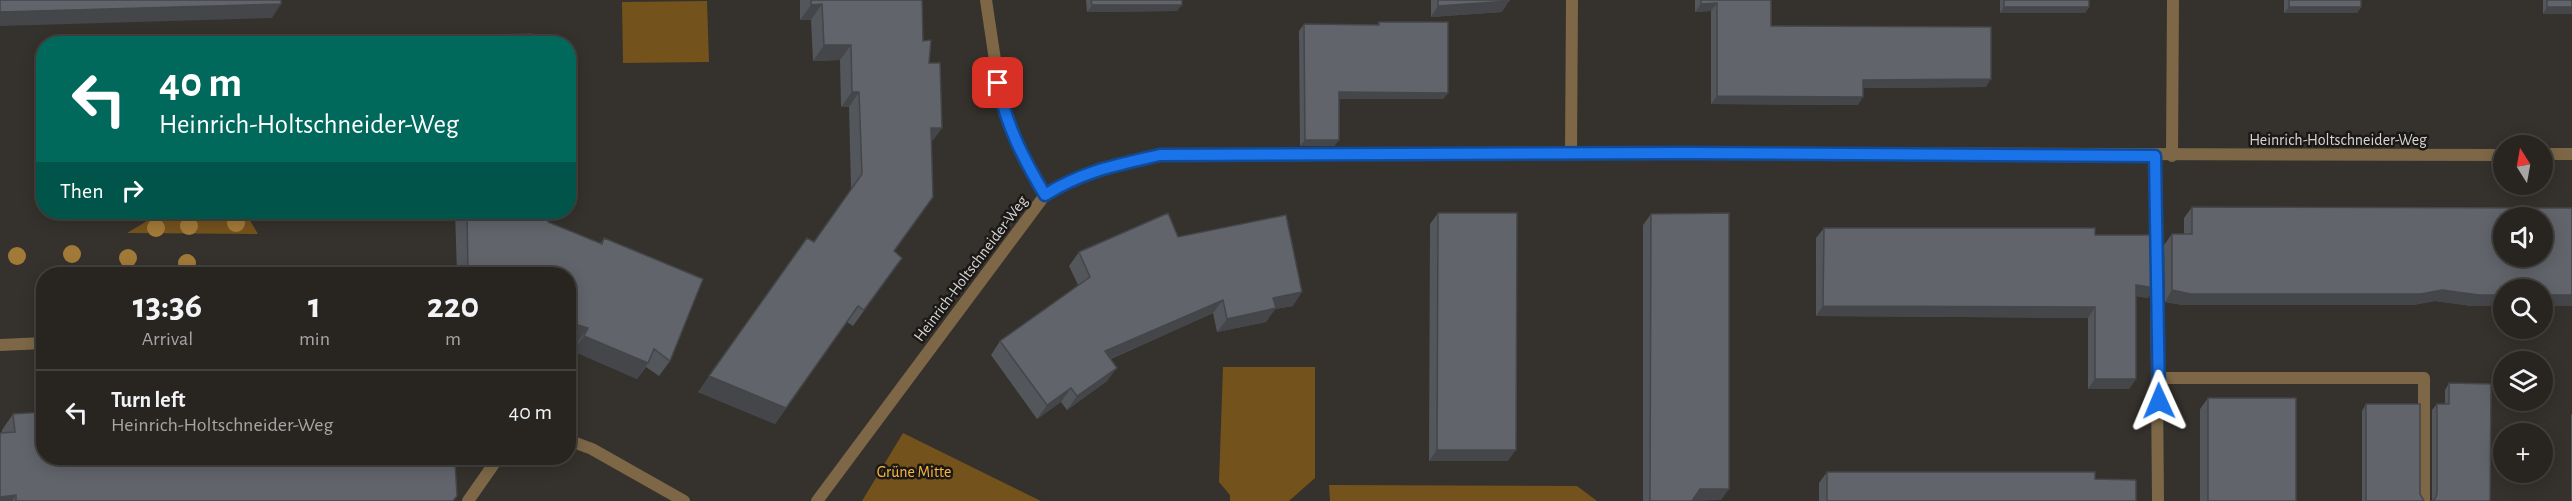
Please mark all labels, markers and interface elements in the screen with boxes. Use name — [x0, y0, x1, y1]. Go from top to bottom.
pin — [972, 57, 1023, 108]
icon: left — [60, 60, 138, 138]
text: 40 m — [159, 62, 242, 104]
icon: arrive — [981, 66, 1014, 99]
text: Heinrich-Holtschneider-Weg — [159, 111, 459, 138]
street label: Heinrich-Holtschneider-Weg — [2249, 132, 2427, 148]
north arrow — [2493, 135, 2553, 195]
map controls — [2493, 135, 2553, 483]
icon: right — [116, 174, 149, 207]
text: Then — [60, 180, 104, 202]
street label: Heinrich-Holtschneider-Weg — [911, 193, 1031, 344]
button: sound — [2493, 207, 2553, 267]
button: search — [2493, 279, 2553, 339]
text: 13:36 — [133, 288, 202, 324]
text: 1 — [308, 288, 321, 324]
text: 220 — [427, 288, 479, 324]
text: Arrival — [142, 329, 193, 349]
text: min — [299, 329, 330, 349]
text: m — [445, 329, 461, 349]
button: layers — [2493, 351, 2553, 411]
position arrow — [2127, 369, 2191, 433]
text: Turn left — [111, 389, 185, 411]
icon: left — [60, 396, 93, 429]
text: 40 m — [509, 401, 552, 423]
text: Heinrich-Holtschneider-Weg — [111, 415, 333, 435]
button: + — [2493, 423, 2553, 483]
park label: Grüne Mitte — [877, 464, 951, 480]

